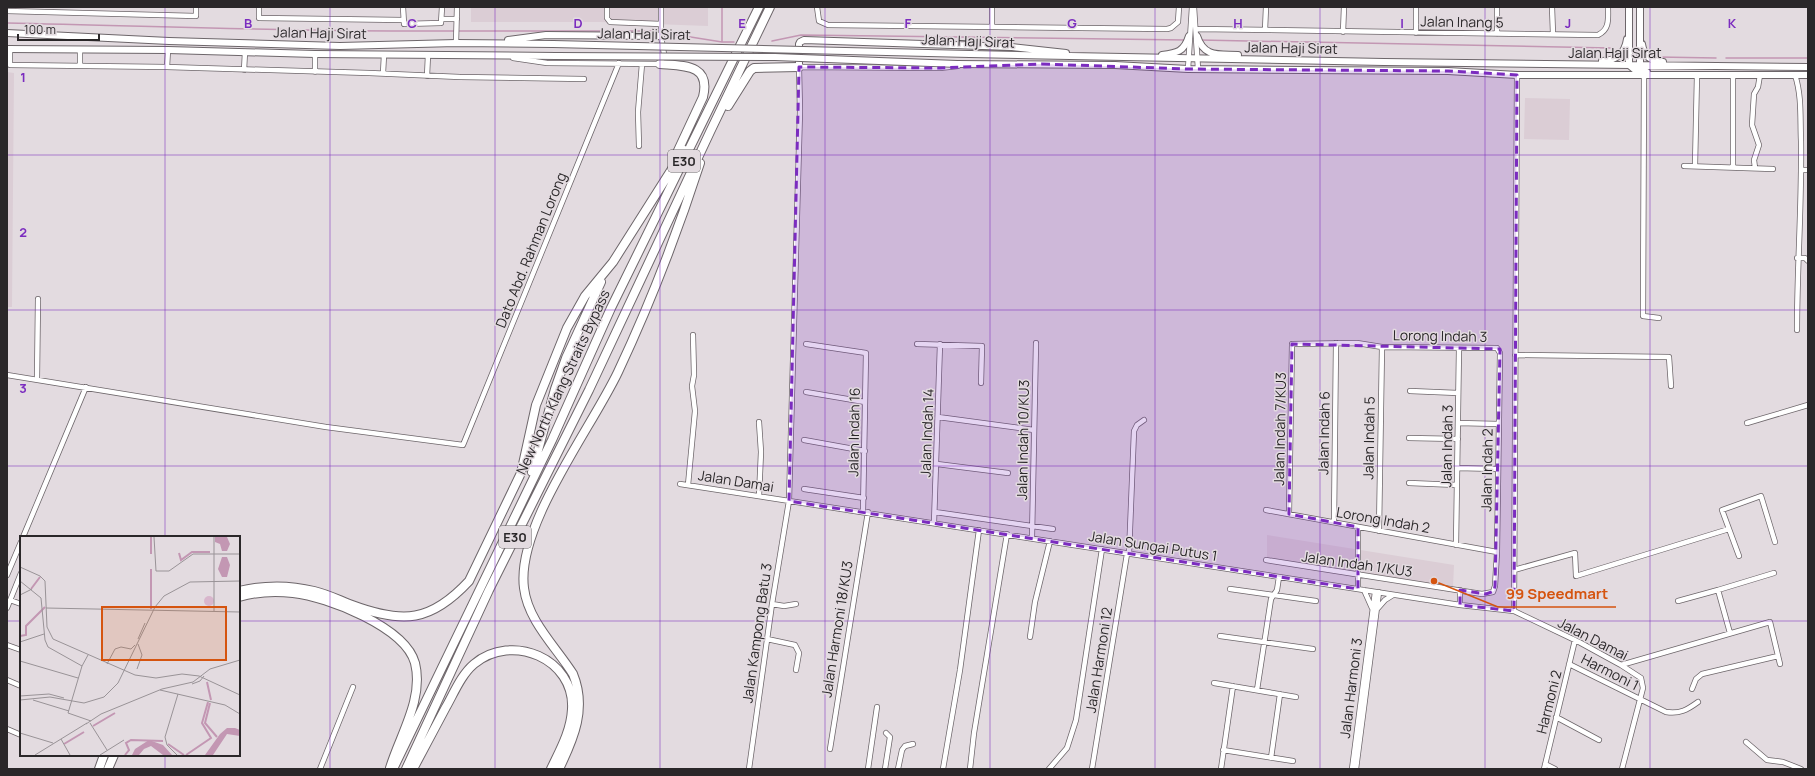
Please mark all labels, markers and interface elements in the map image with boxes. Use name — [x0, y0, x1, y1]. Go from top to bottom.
street label: Jalan Inang 5 — [1420, 11, 1504, 32]
text: B — [244, 14, 252, 32]
text: C — [407, 14, 417, 32]
text: D — [573, 14, 583, 32]
text: E — [738, 14, 746, 32]
text: F — [905, 14, 912, 32]
text: G — [1067, 14, 1077, 32]
text: H — [1233, 14, 1243, 32]
text: I — [1400, 14, 1404, 32]
text: J — [1565, 14, 1571, 32]
text: K — [1728, 14, 1737, 32]
scale bar — [18, 16, 99, 42]
text: 100 m — [24, 21, 56, 38]
street label: Jalan Haji Sirat — [273, 22, 367, 43]
street label: Jalan Haji Sirat — [597, 23, 691, 44]
street label: Jalan Haji Sirat — [921, 29, 1015, 52]
street label: Jalan Haji Sirat — [1244, 37, 1338, 58]
street label: Jalan Haji Sirat — [1568, 43, 1662, 62]
text: 1 — [20, 68, 26, 86]
road number: E30 — [668, 150, 700, 172]
street label: Dato Abd. Rahman Lorong — [491, 169, 570, 330]
text: 2 — [19, 223, 27, 241]
street label: New North Klang Straits Bypass — [511, 286, 614, 477]
street label: Lorong Indah 3 — [1393, 325, 1487, 346]
street label: Jalan Indah 7/KU3 — [1269, 372, 1290, 486]
text: 3 — [19, 379, 27, 397]
street label: Jalan Indah 10/KU3 — [1012, 380, 1033, 500]
street label: Jalan Indah 16 — [843, 387, 864, 477]
street label: Jalan Indah 14 — [915, 388, 938, 478]
street label: Jalan Indah 6 — [1313, 391, 1334, 475]
street label: Jalan Indah 5 — [1358, 396, 1379, 480]
street label: Jalan Indah 3 — [1436, 404, 1457, 488]
street label: Jalan Indah 2 — [1476, 428, 1497, 512]
street label: Jalan Damai — [697, 465, 775, 496]
street label: Lorong Indah 2 — [1335, 502, 1431, 537]
road number: E30 — [499, 526, 531, 548]
street label: Jalan Sungai Putus 1 — [1087, 526, 1219, 565]
inset map — [20, 536, 240, 756]
street label: Jalan Indah 1/KU3 — [1300, 546, 1414, 581]
street label: Jalan Harmoni 18/KU3 — [816, 559, 857, 699]
street label: Jalan Kampong Batu 3 — [737, 562, 776, 704]
callout: 99 Speedmart — [1498, 580, 1616, 607]
text: 99 Speedmart — [1506, 583, 1608, 604]
street label: Jalan Harmoni 12 — [1081, 606, 1116, 714]
street label: Jalan Damai — [1555, 613, 1632, 664]
street label: Jalan Harmoni 3 — [1335, 637, 1366, 739]
street label: Harmoni 1 — [1578, 649, 1642, 694]
street label: Harmoni 2 — [1531, 668, 1566, 736]

